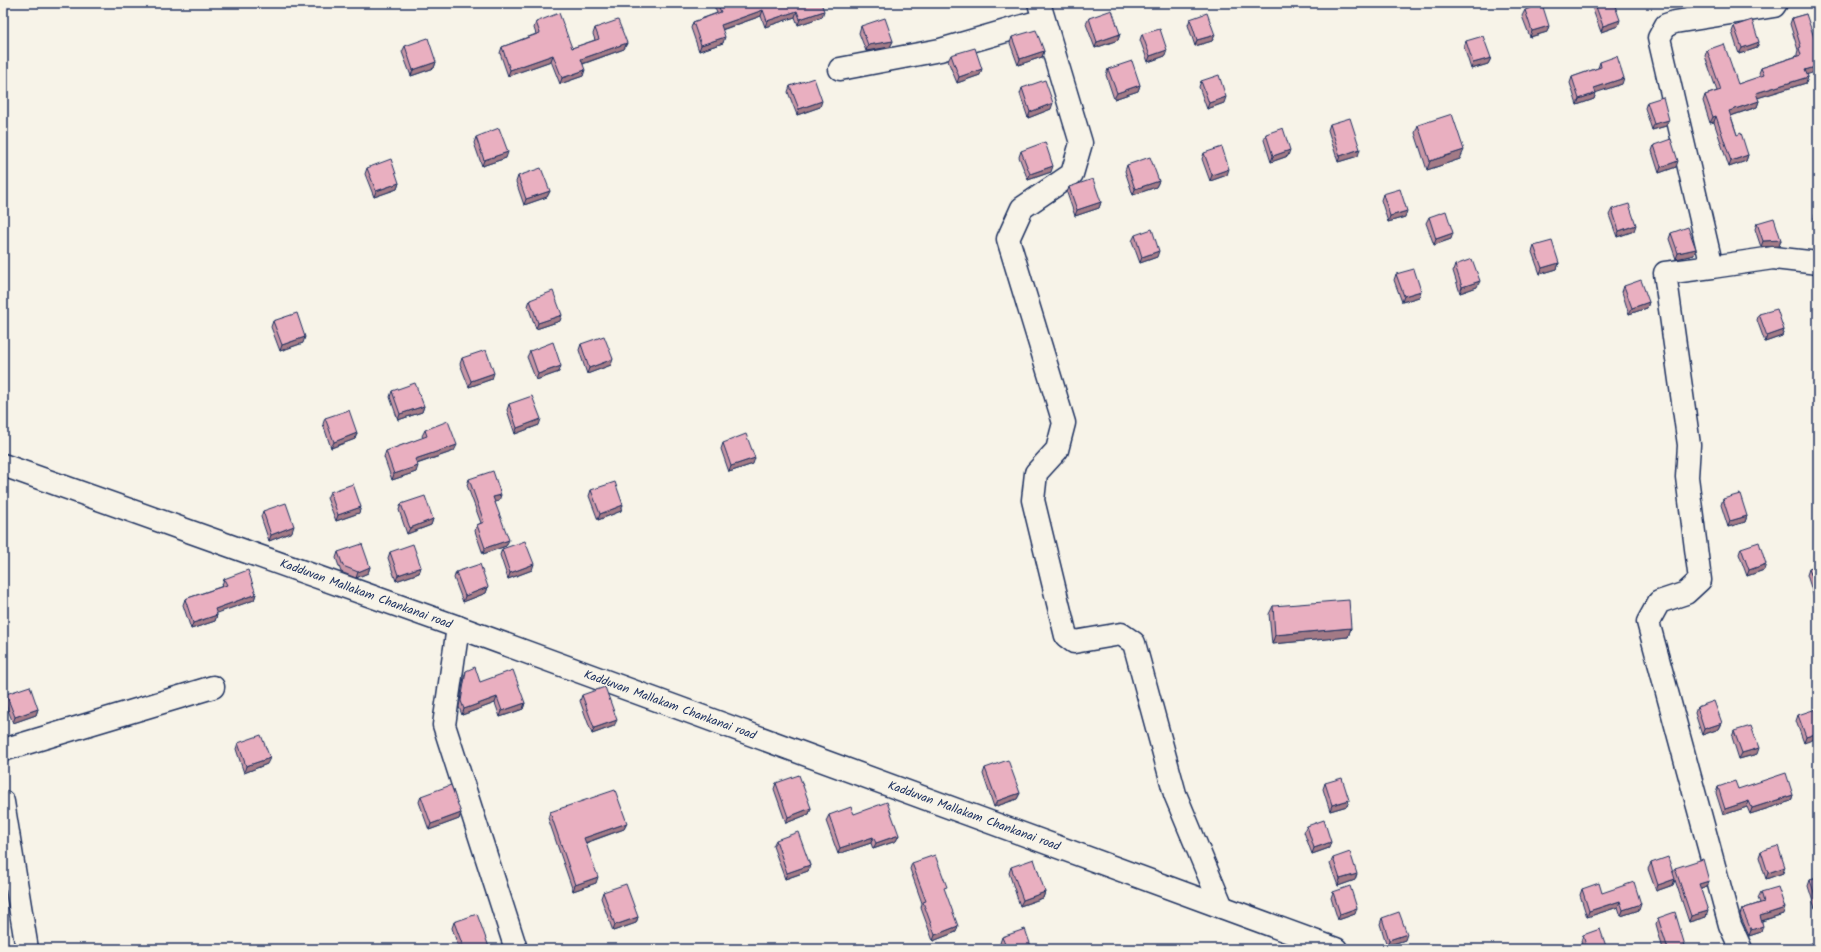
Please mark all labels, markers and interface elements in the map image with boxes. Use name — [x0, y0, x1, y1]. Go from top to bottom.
street label: Kadduvan Mallakam Chankanai road — [277, 554, 456, 634]
street label: Kadduvan Mallakam Chankanai road — [581, 665, 760, 745]
street label: Kadduvan Mallakam Chankanai road — [885, 776, 1064, 856]

